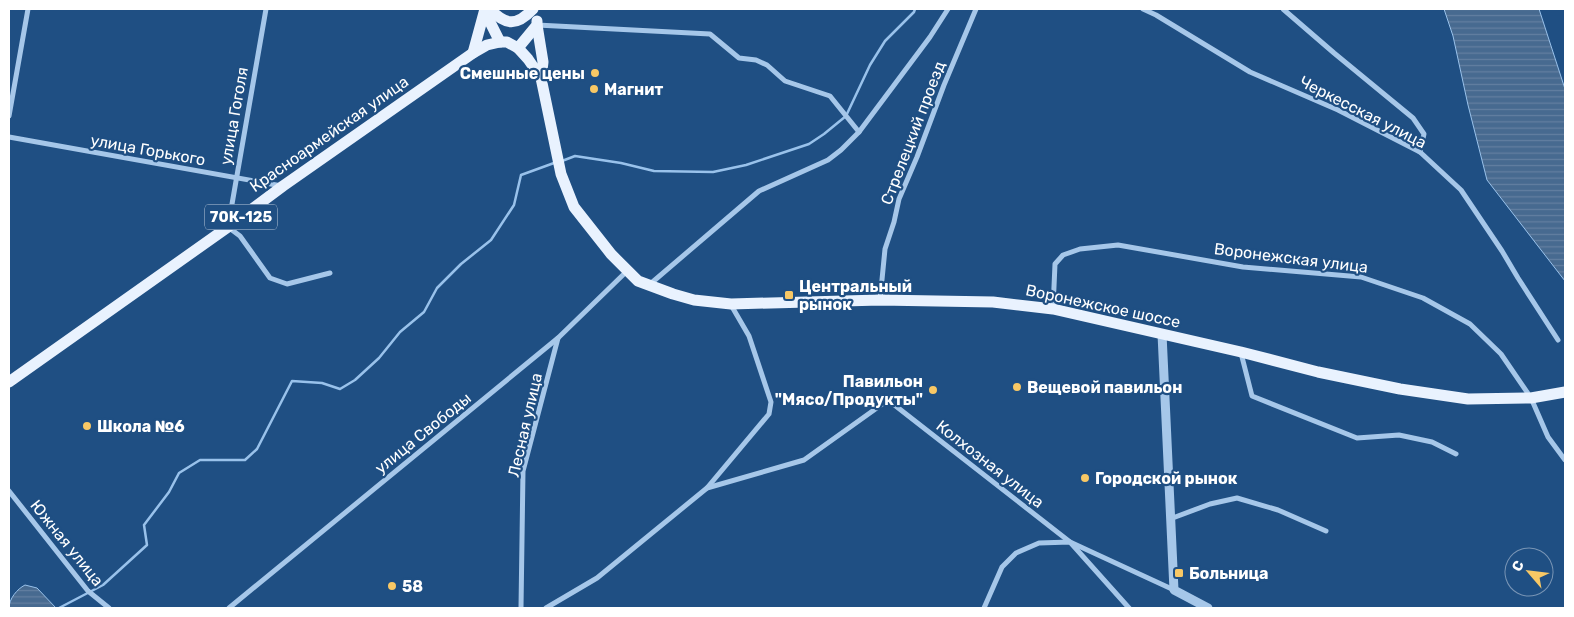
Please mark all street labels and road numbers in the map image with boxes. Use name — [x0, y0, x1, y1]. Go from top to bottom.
street label: Стрелецкий проезд — [877, 58, 949, 208]
street label: улица Гоголя — [216, 65, 252, 167]
street label: Красноармейская улица — [246, 72, 412, 196]
street label: Черкесская улица — [1296, 72, 1430, 152]
street label: улица Горького — [89, 131, 207, 169]
road number: 70К-125 — [205, 204, 277, 230]
street label: Воронежская улица — [1213, 239, 1369, 277]
street label: Воронежское шоссе — [1024, 280, 1182, 332]
street label: Лесная улица — [504, 371, 546, 479]
street label: улица Свободы — [371, 388, 475, 478]
street label: Колхозная улица — [932, 416, 1048, 512]
street label: Южная улица — [27, 496, 107, 590]

